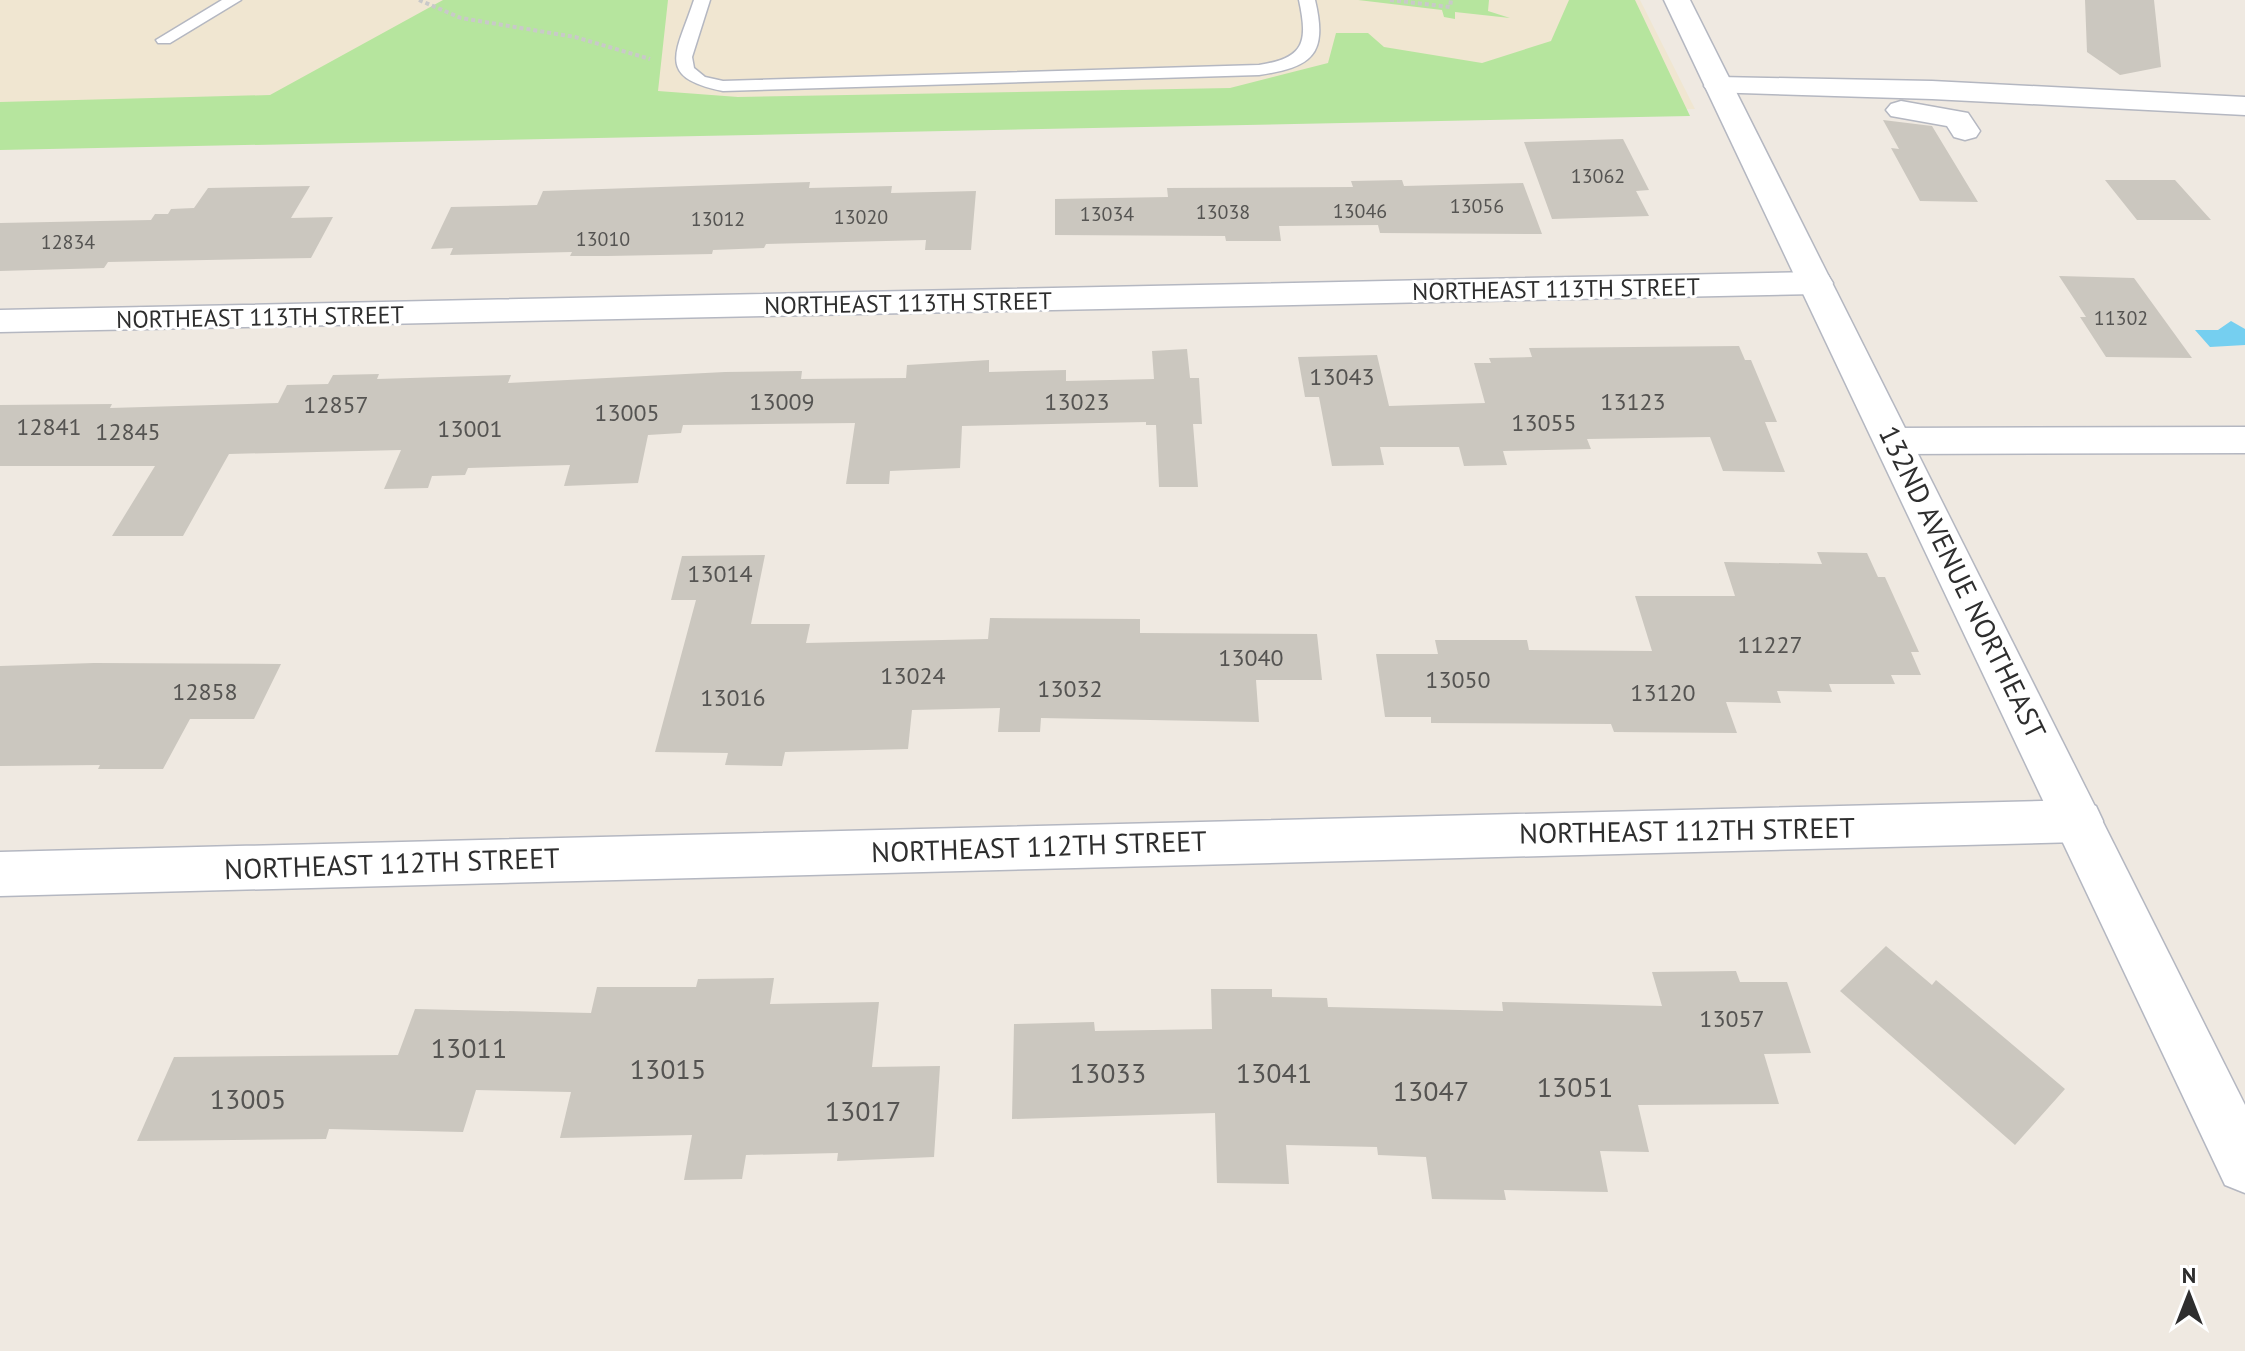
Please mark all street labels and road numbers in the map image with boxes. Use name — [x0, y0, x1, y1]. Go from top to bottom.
street label: NORTHEAST 113TH STREET — [1412, 271, 1700, 307]
street label: NORTHEAST 113TH STREET — [764, 285, 1052, 321]
street label: NORTHEAST 113TH STREET — [116, 299, 404, 335]
street label: 132ND AVENUE NORTHEAST — [1871, 419, 2055, 745]
street label: NORTHEAST 112TH STREET — [1519, 809, 1856, 851]
street label: NORTHEAST 112TH STREET — [871, 822, 1208, 870]
street label: NORTHEAST 112TH STREET — [224, 839, 561, 887]

